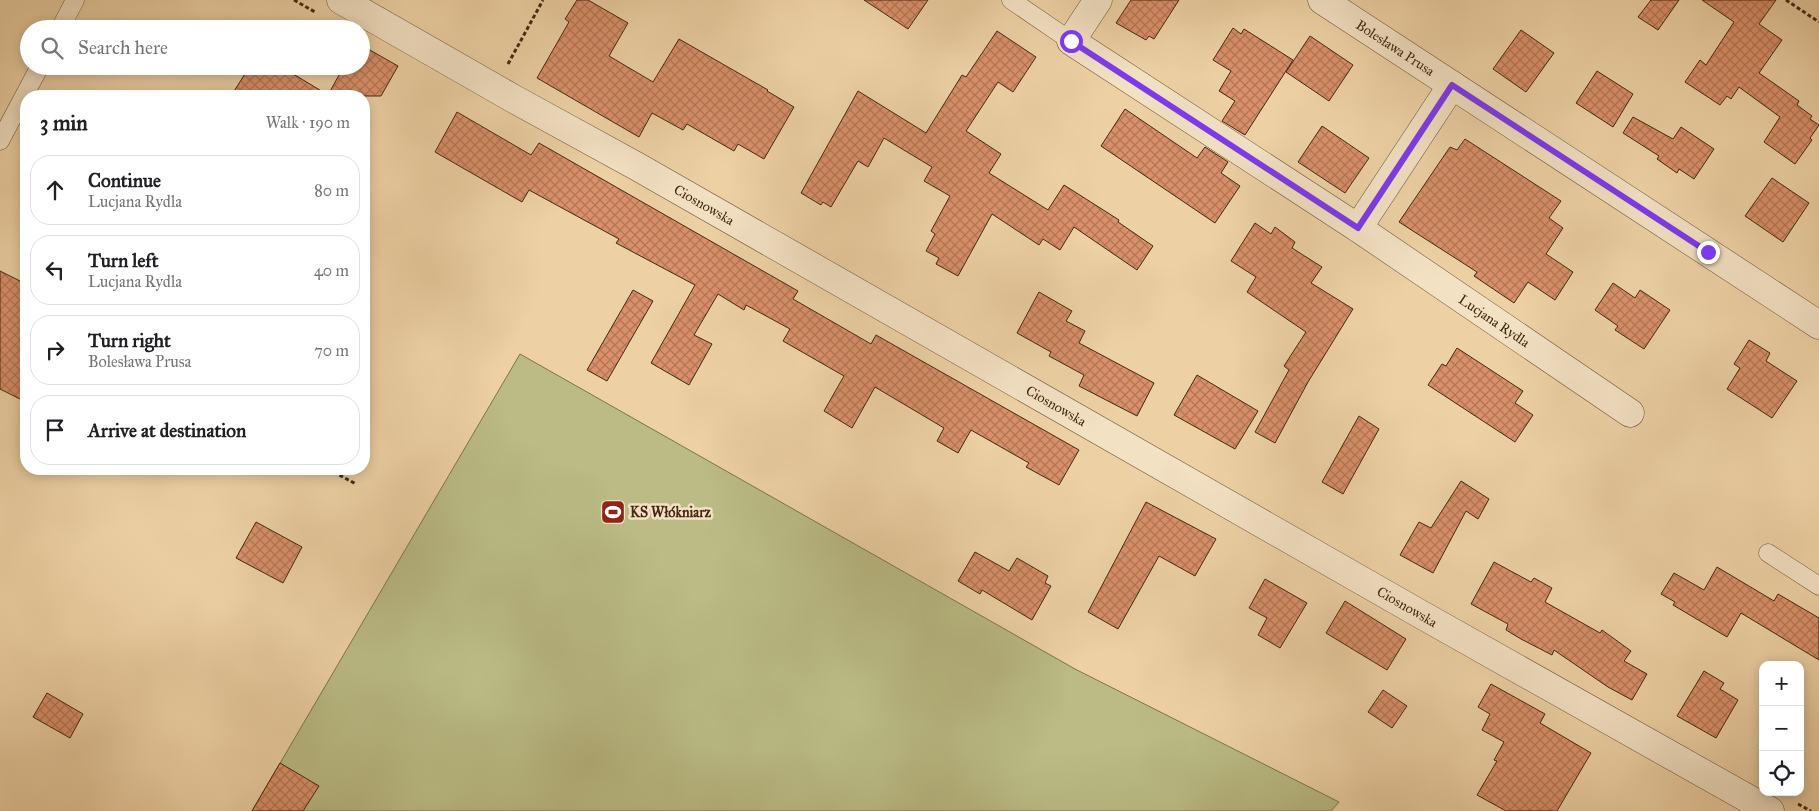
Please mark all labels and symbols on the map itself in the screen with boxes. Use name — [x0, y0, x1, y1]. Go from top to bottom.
street label: Bolesława Prusa — [1352, 16, 1438, 80]
route start — [1060, 30, 1083, 53]
street label: Ciosnowska — [671, 181, 737, 229]
route end — [1697, 241, 1720, 264]
street label: Lucjana Rydla — [1455, 291, 1533, 351]
street label: Ciosnowska — [1023, 382, 1089, 430]
sports icon: KS Włókniarz — [600, 499, 626, 525]
place label: KS Włókniarz — [630, 504, 711, 521]
street label: Ciosnowska — [1374, 583, 1440, 631]

